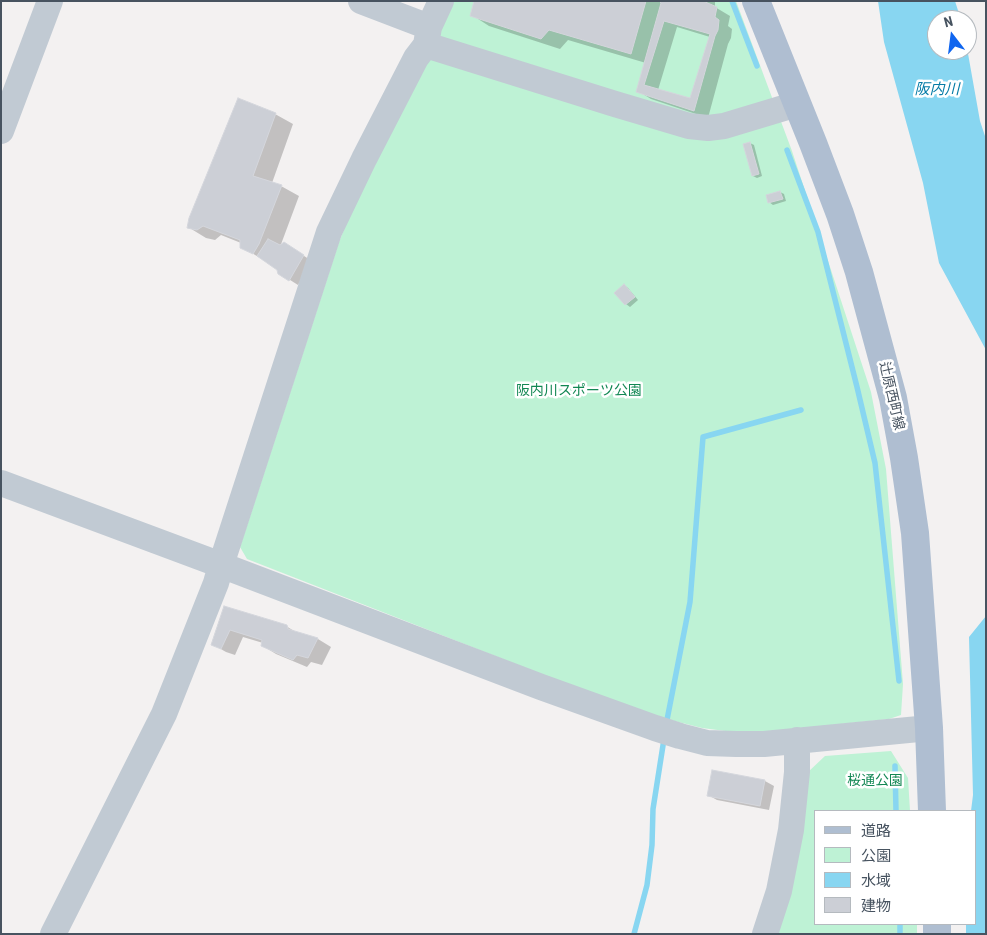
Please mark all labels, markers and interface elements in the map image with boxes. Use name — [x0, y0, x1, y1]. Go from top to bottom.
north arrow — [927, 10, 977, 60]
text: N — [942, 13, 955, 30]
water label: 阪内川 — [915, 81, 959, 99]
street label: 辻原西町線 — [875, 360, 907, 432]
park label: 阪内川スポーツ公園 — [516, 383, 642, 399]
park label: 桜通公園 — [847, 773, 903, 789]
legend — [814, 810, 977, 925]
text: 道路 — [861, 822, 891, 840]
text: 公園 — [861, 847, 891, 865]
text: 水域 — [861, 872, 891, 890]
text: 建物 — [861, 897, 891, 915]

